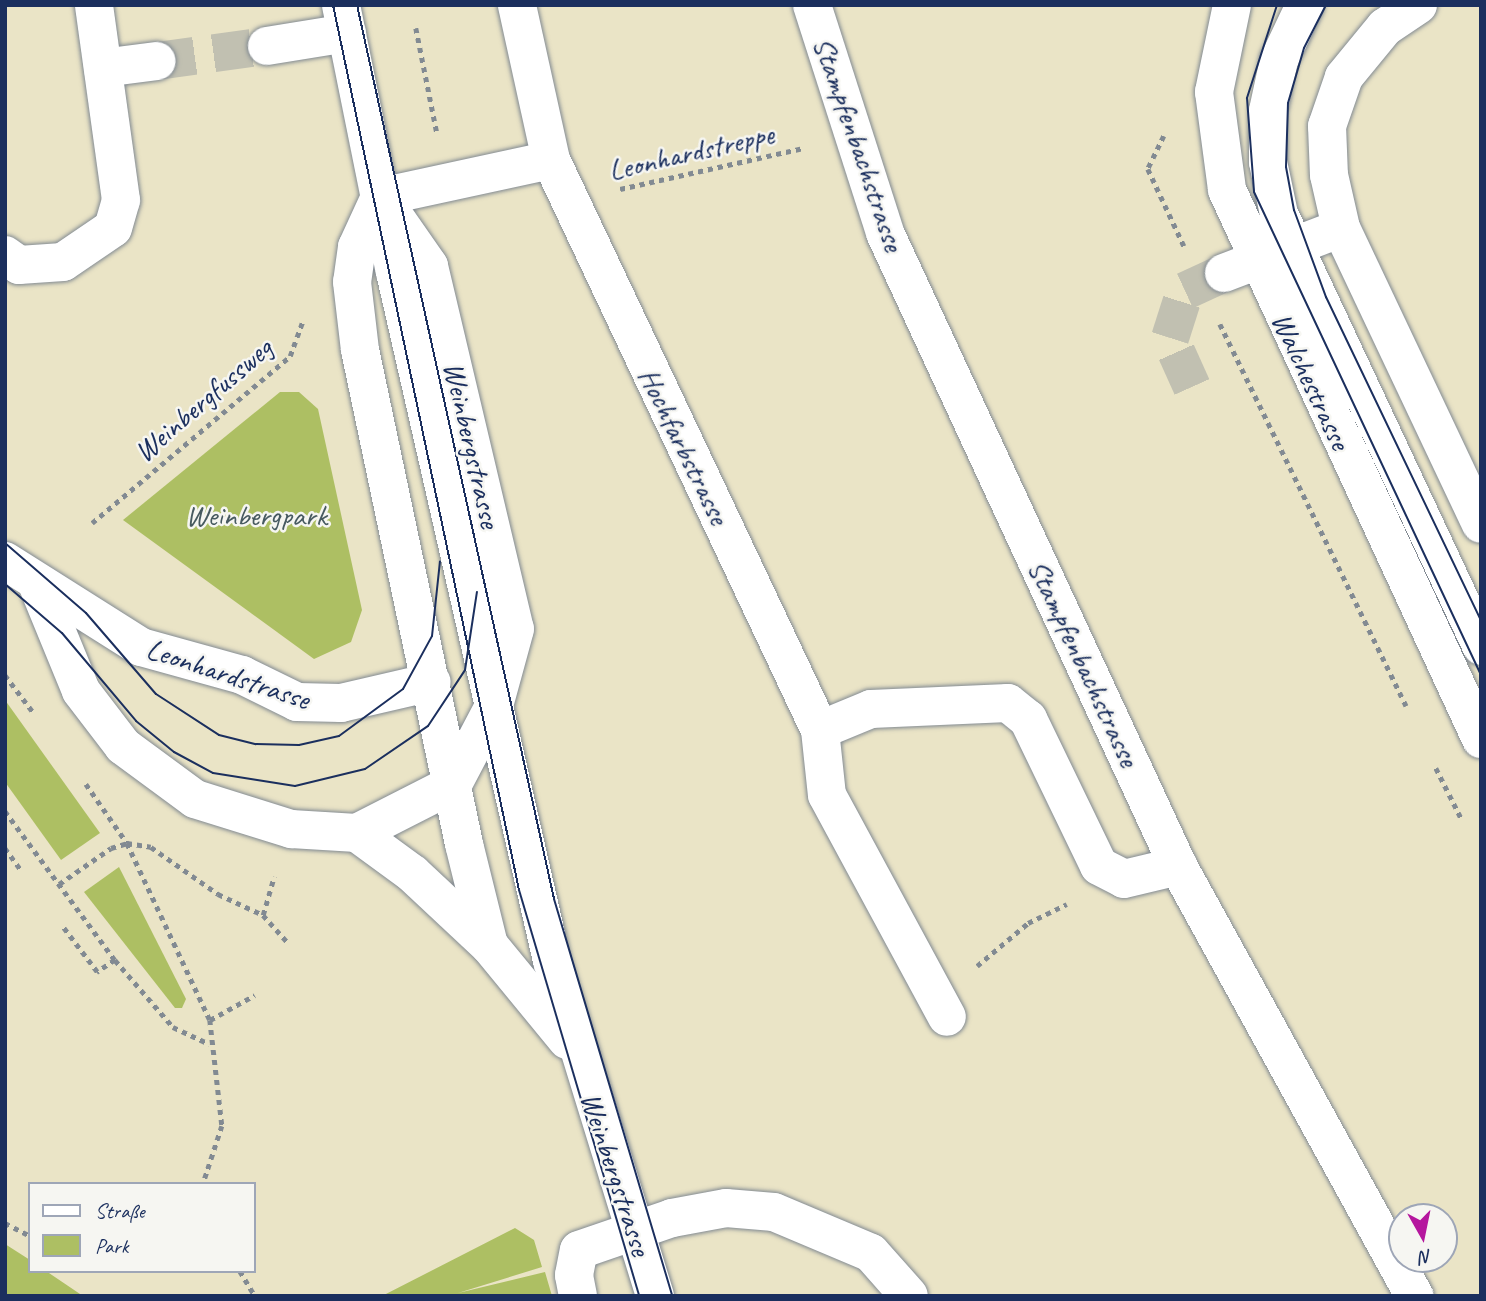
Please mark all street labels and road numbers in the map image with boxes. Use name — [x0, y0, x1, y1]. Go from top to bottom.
street label: Stampfenbachstrasse — [806, 32, 912, 256]
street label: Leonhardstreppe — [605, 116, 777, 188]
street label: Walchestrasse — [1264, 307, 1358, 455]
street label: Weinbergfussweg — [127, 330, 279, 470]
street label: Weinbergstrasse — [435, 359, 509, 531]
street label: Hochfarbstrasse — [631, 362, 737, 530]
street label: Stampfenbachstrasse — [1020, 554, 1148, 772]
street label: Leonhardstrasse — [142, 631, 314, 717]
street label: Weinbergstrasse — [573, 1088, 659, 1260]

